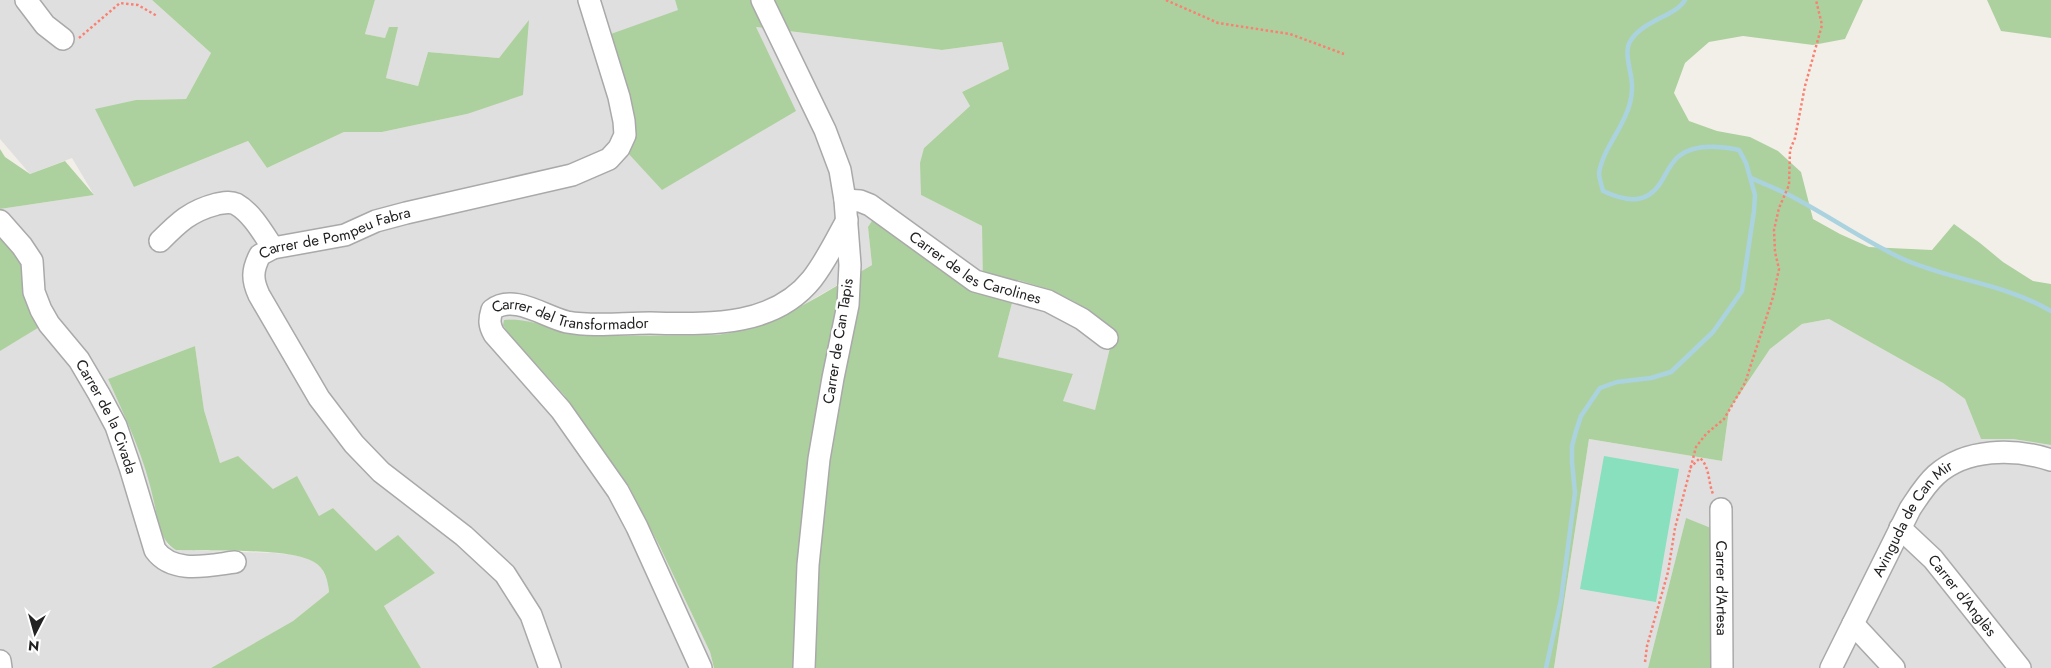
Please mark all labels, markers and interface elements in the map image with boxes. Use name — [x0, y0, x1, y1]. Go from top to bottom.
street label: Carrer de Pompeu Fabra — [255, 201, 413, 265]
street label: Carrer de les Carolines — [905, 226, 1044, 310]
street label: Carrer de Can Tapis — [817, 277, 859, 405]
street label: Carrer del Transformador — [488, 293, 650, 336]
street label: Carrer de la Civada — [70, 355, 142, 477]
street label: Avinguda de Can Mir — [1867, 454, 1958, 581]
street label: Carrer d'Artesa — [1710, 540, 1733, 636]
street label: Carrer d'Anglès — [1923, 550, 2002, 641]
north arrow — [10, 608, 60, 658]
text: N — [27, 635, 40, 656]

